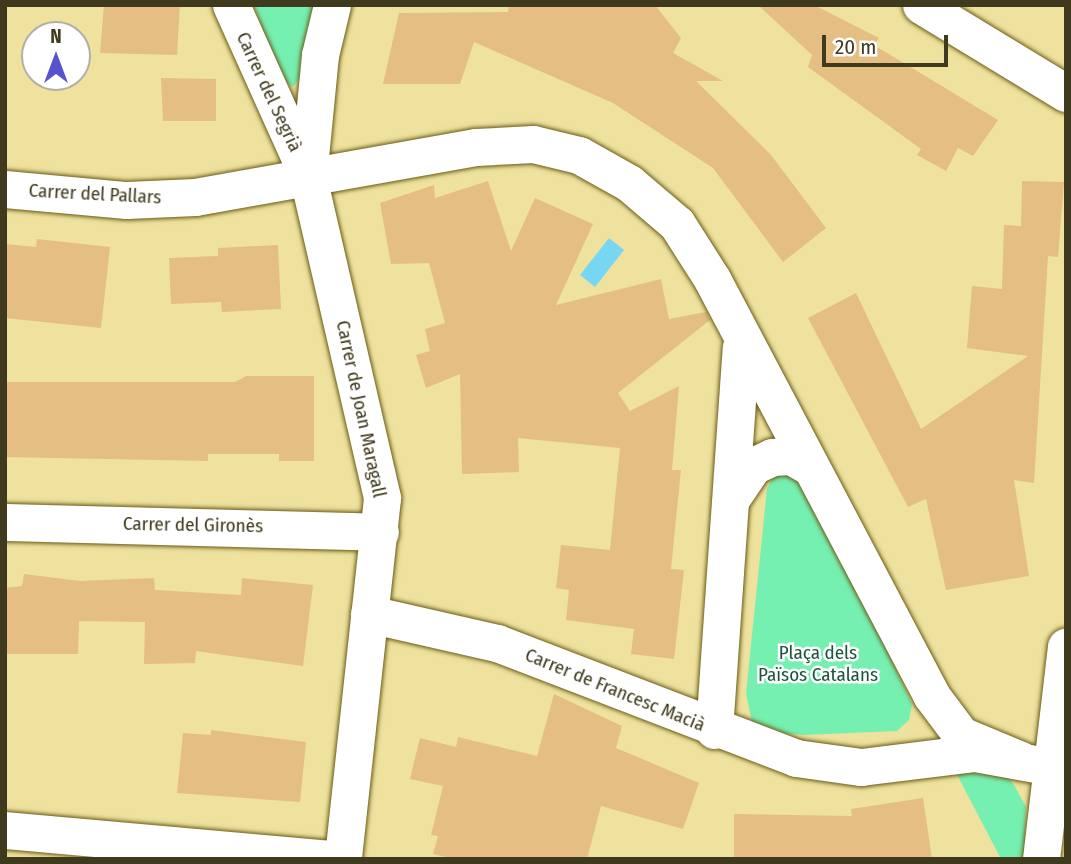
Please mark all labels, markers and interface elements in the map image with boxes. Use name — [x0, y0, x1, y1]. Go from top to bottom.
north arrow — [21, 21, 91, 91]
scale bar — [826, 21, 952, 65]
text: N — [50, 25, 62, 48]
street label: Carrer del Segrià — [231, 28, 307, 156]
text: 20 m — [835, 34, 876, 60]
street label: Carrer del Pallars — [28, 179, 162, 209]
street label: Carrer de Joan Maragall — [331, 318, 391, 500]
street label: Carrer del Gironès — [123, 512, 263, 538]
park label: Plaça dels Països Catalans — [758, 642, 878, 686]
street label: Carrer de Francesc Macià — [522, 643, 708, 737]

